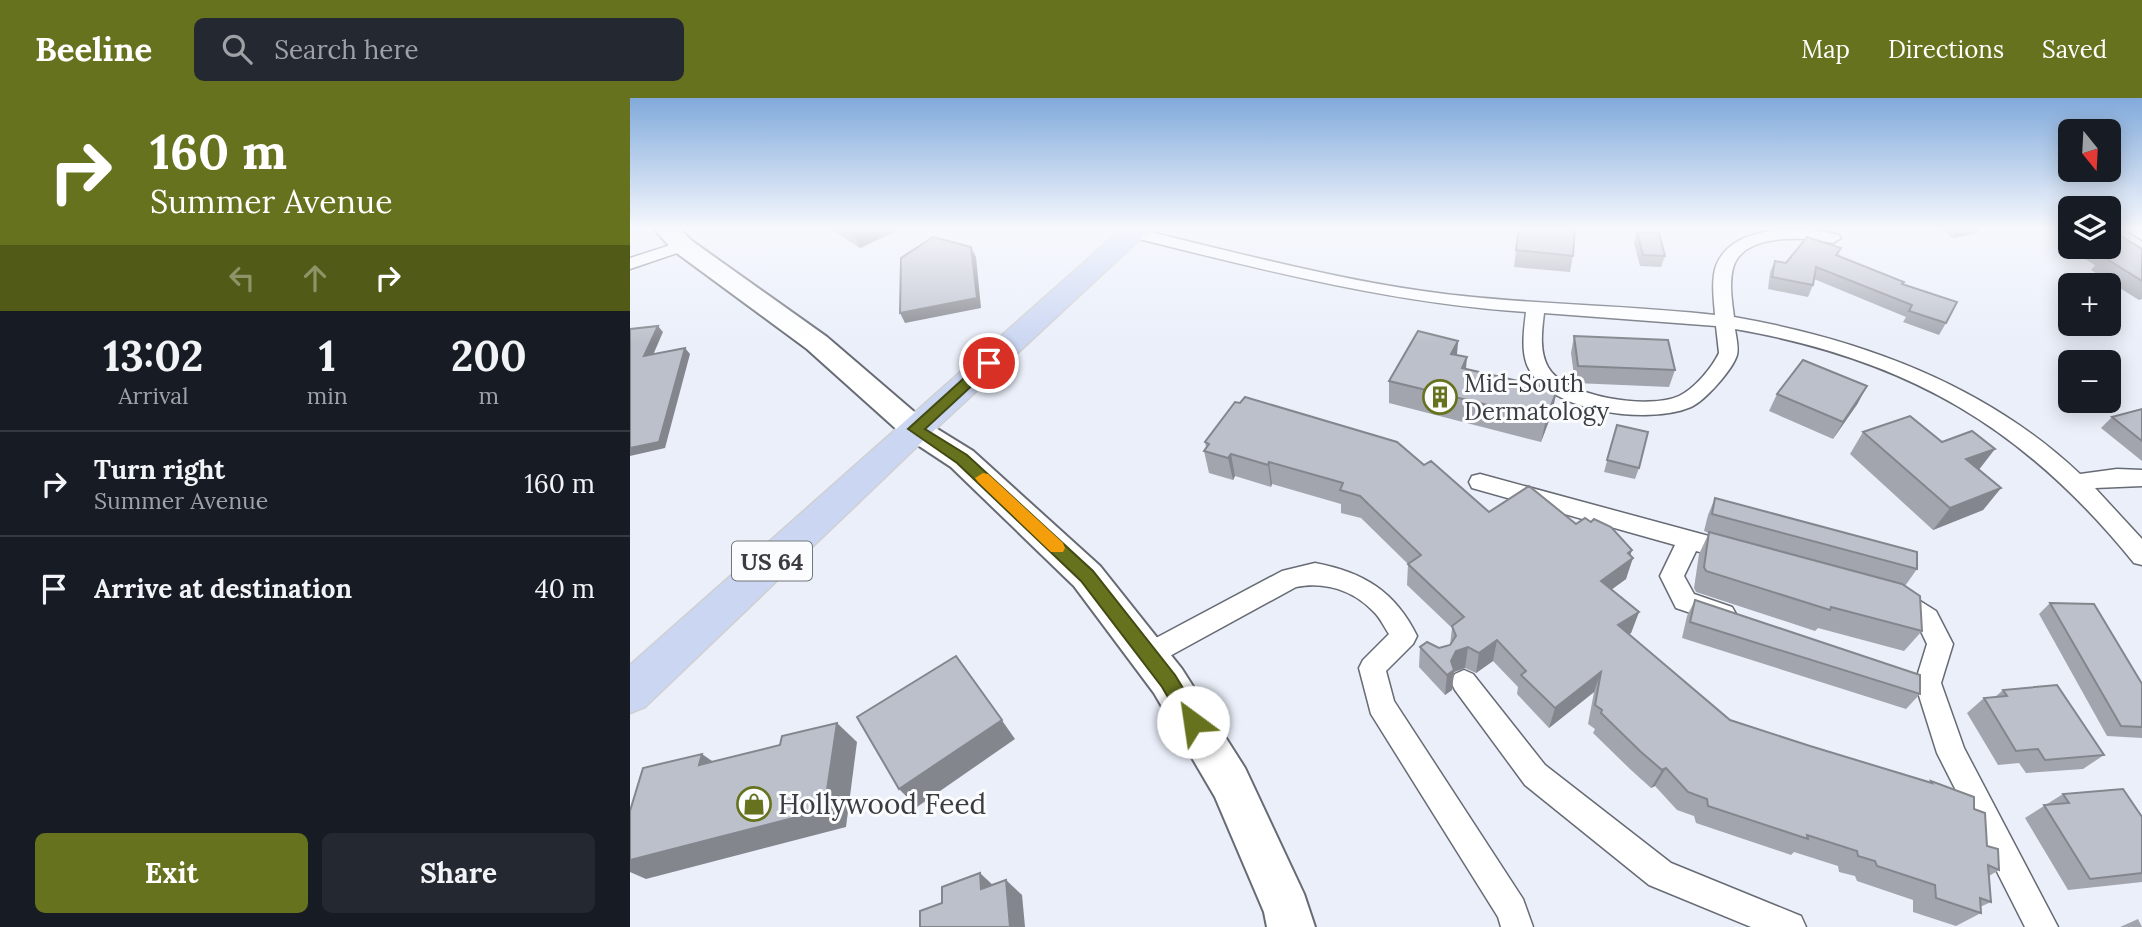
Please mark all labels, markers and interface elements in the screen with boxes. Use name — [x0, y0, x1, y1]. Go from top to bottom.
search box — [194, 18, 684, 81]
text: Beeline — [35, 28, 152, 70]
icon: search — [218, 30, 256, 68]
text: Search here — [274, 33, 419, 66]
text: Map — [1801, 34, 1850, 65]
text: Directions — [1888, 34, 2004, 65]
text: Saved — [2042, 34, 2107, 65]
north arrow — [2058, 119, 2121, 182]
map controls — [2058, 119, 2121, 413]
text: 160 m — [150, 120, 287, 182]
icon: right — [35, 126, 126, 217]
text: Summer Avenue — [150, 181, 393, 222]
button: layers — [2058, 196, 2121, 259]
icon: left — [223, 259, 261, 297]
icon: ahead — [296, 259, 334, 297]
icon: right — [369, 259, 407, 297]
button: + — [2058, 273, 2121, 336]
text: 13:02 — [103, 329, 203, 383]
text: 1 — [319, 329, 336, 383]
text: 200 — [451, 329, 527, 383]
pin — [959, 333, 1019, 393]
icon: arrive — [970, 344, 1008, 382]
button: − — [2058, 350, 2121, 413]
place label: Mid-South Dermatology — [1464, 368, 1610, 427]
building icon: Mid-South Dermatology — [1421, 378, 1459, 416]
text: Arrival — [118, 381, 188, 410]
text: min — [307, 381, 348, 410]
text: m — [479, 381, 499, 410]
text: Turn right — [94, 453, 225, 486]
icon: right — [35, 465, 73, 503]
text: 160 m — [524, 467, 595, 500]
text: Summer Avenue — [94, 486, 268, 515]
road number: US 64 — [732, 542, 812, 580]
icon: arrive — [35, 570, 73, 608]
text: Arrive at destination — [94, 572, 352, 605]
text: 40 m — [535, 572, 595, 605]
position arrow — [1156, 685, 1230, 759]
shop icon: Hollywood Feed — [735, 785, 773, 823]
place label: Hollywood Feed — [778, 786, 986, 822]
button: Exit — [35, 833, 308, 913]
button: Share — [322, 833, 595, 913]

